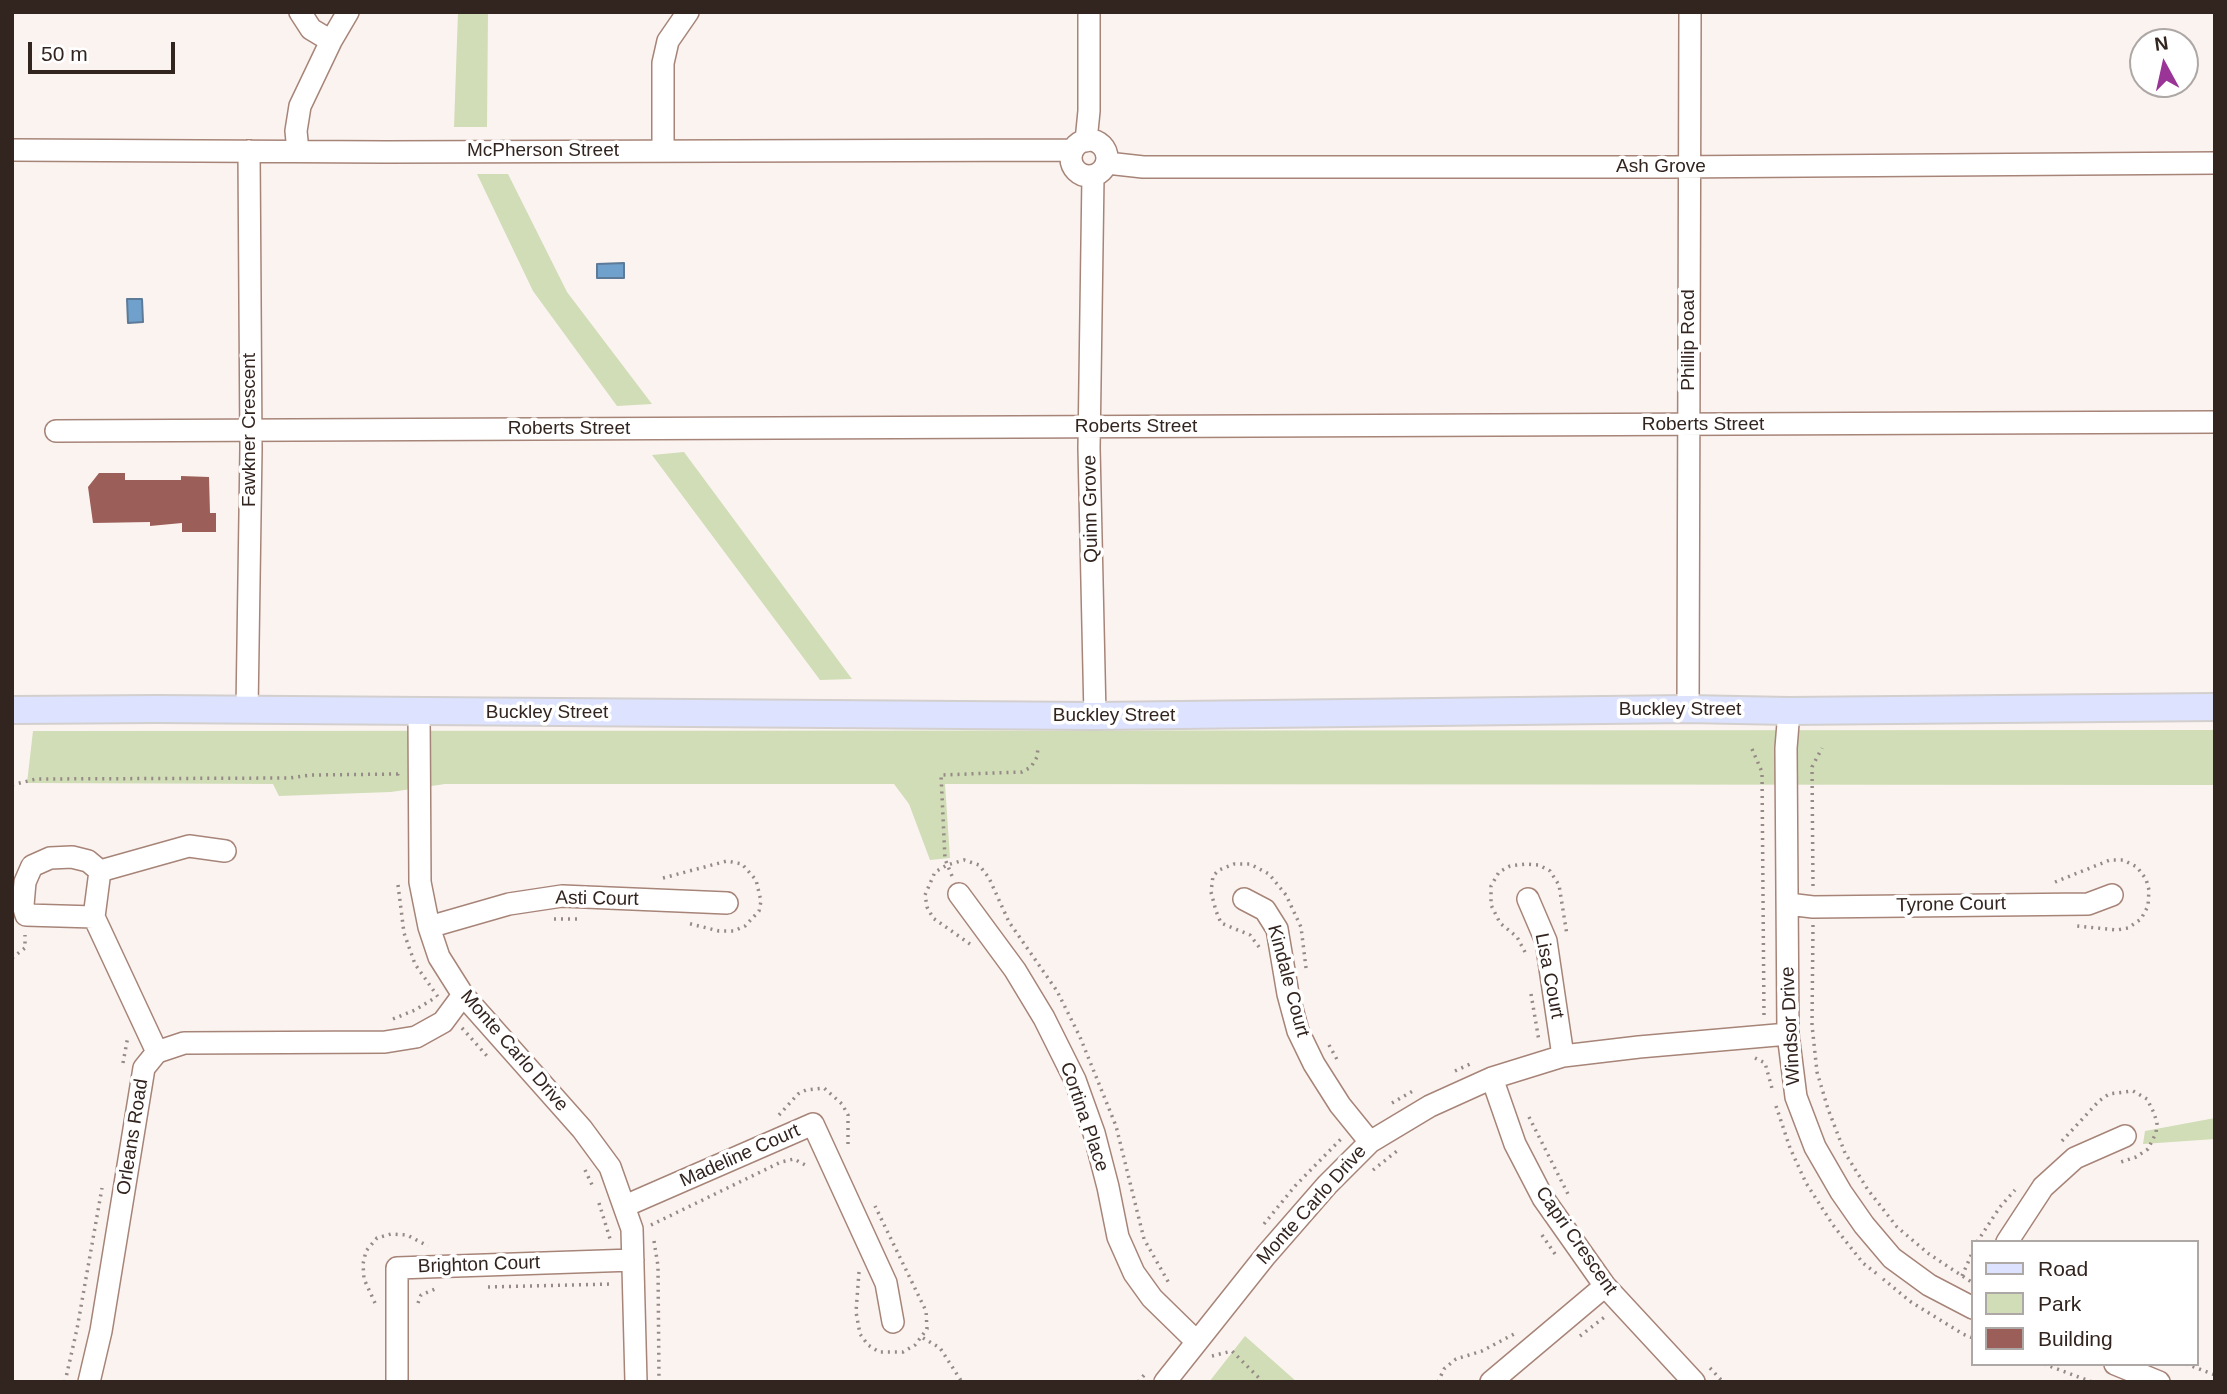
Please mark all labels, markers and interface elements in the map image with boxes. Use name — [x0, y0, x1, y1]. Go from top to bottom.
scale bar — [32, 28, 178, 72]
north arrow — [2129, 28, 2199, 98]
text: N — [2153, 32, 2170, 55]
text: 50 m — [41, 42, 88, 65]
street label: McPherson Street — [467, 140, 619, 162]
street label: Ash Grove — [1616, 156, 1706, 178]
street label: Phillip Road — [1678, 289, 1700, 391]
street label: Fawkner Crescent — [239, 353, 261, 507]
street label: Roberts Street — [1642, 414, 1764, 436]
street label: Roberts Street — [1075, 416, 1197, 438]
street label: Roberts Street — [508, 418, 630, 440]
street label: Quinn Grove — [1079, 455, 1103, 563]
street label: Buckley Street — [1619, 699, 1741, 721]
street label: Buckley Street — [486, 702, 608, 724]
street label: Buckley Street — [1053, 705, 1175, 727]
street label: Asti Court — [555, 887, 639, 911]
street label: Tyrone Court — [1896, 893, 2006, 917]
street label: Kindale Court — [1262, 922, 1314, 1040]
street label: Lisa Court — [1530, 931, 1568, 1021]
street label: Windsor Drive — [1776, 966, 1806, 1086]
street label: Monte Carlo Drive — [455, 986, 573, 1116]
street label: Cortina Place — [1055, 1059, 1113, 1175]
street label: Orleans Road — [113, 1077, 153, 1197]
street label: Madeline Court — [677, 1119, 803, 1193]
street label: Monte Carlo Drive — [1252, 1140, 1372, 1270]
street label: Capri Crescent — [1530, 1183, 1622, 1299]
legend — [1972, 1240, 2199, 1366]
street label: Brighton Court — [417, 1251, 541, 1279]
text: Road — [2038, 1257, 2088, 1280]
text: Park — [2038, 1292, 2081, 1315]
text: Building — [2038, 1327, 2113, 1350]

